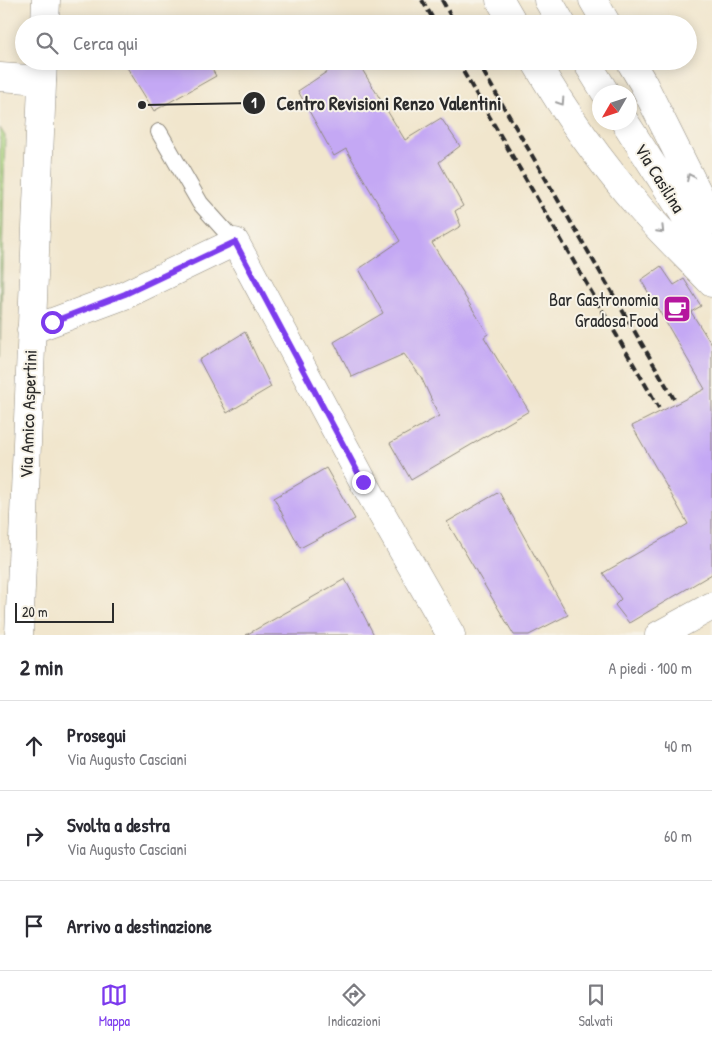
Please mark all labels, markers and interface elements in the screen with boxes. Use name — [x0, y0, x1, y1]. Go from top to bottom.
search box — [15, 15, 697, 70]
icon: search — [33, 29, 61, 57]
text: Cerca qui — [73, 30, 138, 56]
north arrow — [592, 85, 637, 130]
callout: Centro Revisioni Renzo Valentini — [242, 86, 512, 120]
text: Centro Revisioni Renzo Valentini — [277, 90, 501, 116]
text: 1 — [251, 92, 257, 113]
one-way arrow — [555, 97, 565, 106]
street label: Via Casilina — [629, 139, 691, 217]
one-way arrow — [686, 174, 696, 183]
one-way arrow — [656, 224, 665, 233]
place label: Bar Gastronomia Gradosa Food — [549, 287, 658, 333]
cafe icon: Bar Gastronomia Gradosa Food — [662, 294, 692, 324]
route start — [41, 311, 64, 334]
street label: Via Amico Aspertini — [13, 349, 43, 479]
route end — [352, 471, 375, 494]
scale bar — [15, 600, 114, 623]
text: 20 m — [22, 602, 48, 621]
text: 2 min — [20, 653, 63, 682]
text: A piedi · 100 m — [609, 657, 692, 679]
text: Prosegui — [67, 722, 126, 748]
icon: ahead — [20, 732, 48, 760]
text: 40 m — [664, 735, 692, 757]
text: Via Augusto Casciani — [67, 748, 187, 770]
text: Svolta a destra — [67, 812, 170, 838]
icon: right — [20, 822, 48, 850]
text: 60 m — [664, 825, 692, 847]
text: Via Augusto Casciani — [67, 838, 187, 860]
icon: arrive — [20, 912, 48, 940]
text: Arrivo a destinazione — [67, 913, 212, 939]
tab: Mappa — [99, 981, 130, 1030]
tab: Indicazioni — [328, 981, 381, 1030]
tab: Salvati — [579, 981, 613, 1030]

